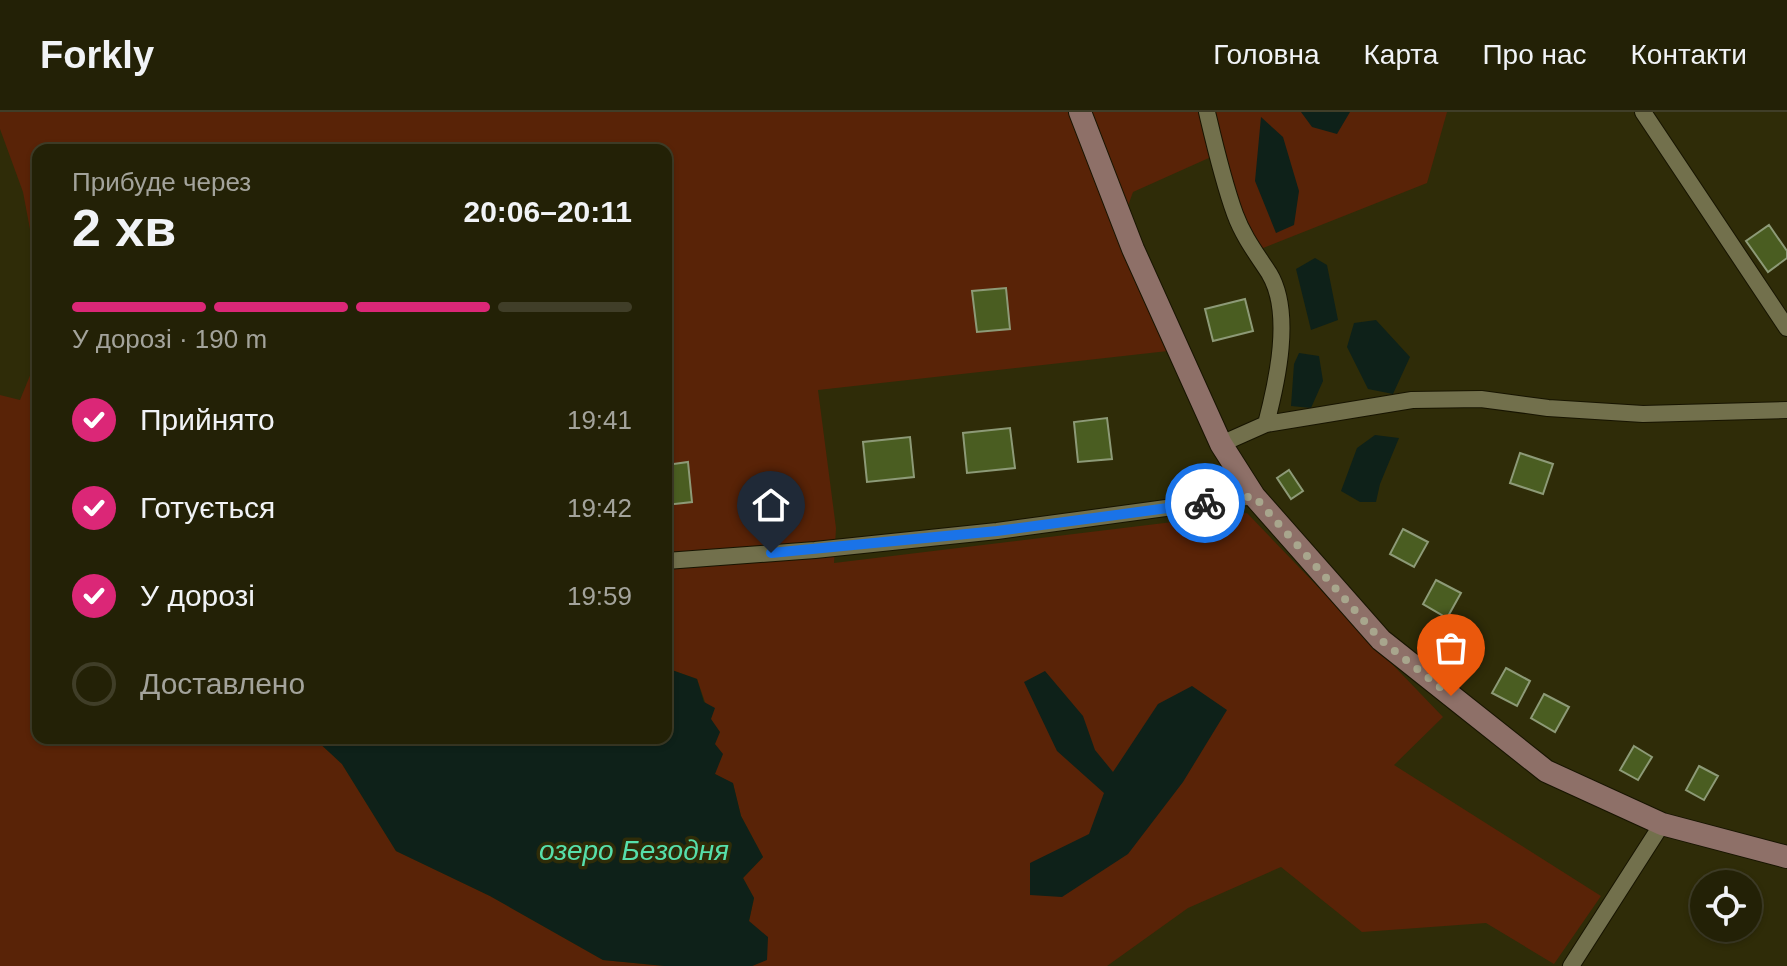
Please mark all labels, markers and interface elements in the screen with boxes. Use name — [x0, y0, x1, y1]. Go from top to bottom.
text: Forkly — [40, 34, 154, 76]
text: Головна — [1213, 39, 1320, 70]
text: Карта — [1364, 39, 1438, 70]
text: Про нас — [1482, 39, 1587, 70]
text: Контакти — [1631, 39, 1747, 70]
text: Прибуде через — [72, 167, 251, 197]
text: 20:06–20:11 — [464, 195, 632, 228]
text: 2 хв — [72, 199, 176, 257]
text: У дорозі · 190 m — [72, 324, 267, 354]
icon: check — [72, 398, 116, 442]
text: Прийнято — [140, 403, 275, 436]
text: 19:41 — [567, 405, 632, 435]
courier — [1165, 463, 1245, 543]
pin — [737, 471, 805, 553]
icon: bike — [1183, 481, 1227, 525]
icon: home — [749, 483, 793, 527]
icon: check — [72, 486, 116, 530]
text: Готується — [140, 491, 275, 524]
text: 19:42 — [567, 493, 632, 523]
icon: check — [72, 574, 116, 618]
text: У дорозі — [140, 579, 255, 612]
text: 19:59 — [567, 581, 632, 611]
pin — [1417, 614, 1485, 696]
icon: bag — [1429, 626, 1473, 670]
text: Доставлено — [140, 667, 305, 700]
water label: озеро Безодня — [539, 835, 729, 866]
map controls — [1690, 870, 1762, 942]
button: locate — [1690, 870, 1762, 942]

